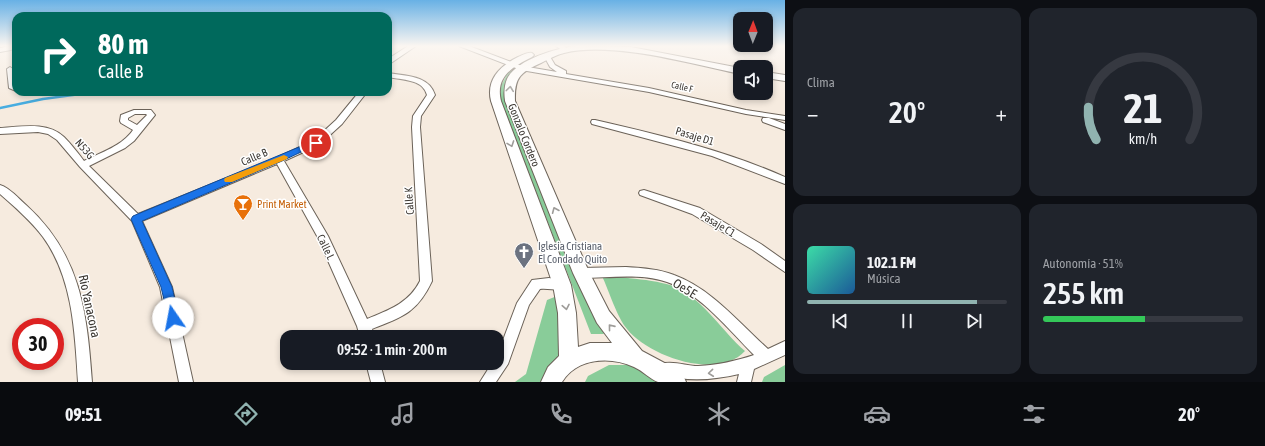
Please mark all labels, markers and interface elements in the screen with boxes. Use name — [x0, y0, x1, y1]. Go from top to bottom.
north arrow — [733, 12, 773, 52]
map controls — [733, 12, 773, 100]
icon: right — [32, 28, 84, 80]
text: 80 m — [98, 28, 148, 60]
button: sound — [733, 60, 773, 100]
text: Calle B — [98, 61, 143, 82]
text: Clima — [807, 75, 835, 90]
street label: Calle F — [670, 80, 694, 94]
text: 21 — [1123, 84, 1163, 132]
one-way arrow — [505, 86, 514, 92]
text: 20° — [889, 95, 925, 129]
text: − — [807, 100, 818, 126]
text: + — [996, 100, 1007, 126]
street label: Gonzalo Cordero — [506, 102, 542, 168]
street label: Pasaje D1 — [674, 124, 716, 148]
pin — [299, 126, 333, 160]
text: km/h — [1129, 131, 1157, 147]
icon: arrive — [305, 132, 327, 154]
street label: N53G — [73, 137, 97, 162]
one-way arrow — [506, 140, 515, 147]
street label: Calle B — [239, 146, 270, 168]
street label: Calle K — [402, 186, 416, 215]
bar icon: Print Market — [232, 193, 254, 221]
place label: Print Market — [257, 198, 307, 210]
one-way arrow — [552, 206, 560, 214]
street label: Pasaje C1 — [698, 209, 738, 239]
street label: Calle L — [315, 232, 338, 262]
place label: Iglesia Cristiana El Condado Quito — [538, 240, 607, 265]
church icon: Iglesia Cristiana El Condado Quito — [513, 241, 535, 269]
text: 102.1 FM — [867, 254, 916, 271]
text: Autonomía · 51% — [1043, 256, 1123, 271]
text: Música — [867, 271, 900, 286]
street label: Rio Yanacona — [76, 273, 104, 339]
street label: Oe5E — [670, 276, 700, 302]
text: 255 km — [1043, 276, 1124, 310]
position arrow — [152, 297, 194, 339]
one-way arrow — [561, 304, 570, 310]
icon: previous — [829, 310, 851, 332]
icon: pause — [896, 310, 918, 332]
icon: next — [963, 310, 985, 332]
speed limit sign: 30 — [12, 318, 64, 370]
one-way arrow — [609, 324, 616, 331]
text: 09:52 · 1 min · 200 m — [337, 341, 447, 358]
one-way arrow — [707, 368, 714, 377]
icon: directions — [232, 400, 260, 428]
icon: music — [389, 400, 417, 428]
icon: phone — [547, 400, 575, 428]
icon: climate — [705, 400, 733, 428]
icon: car — [863, 400, 891, 428]
icon: filters — [1020, 400, 1048, 428]
text: 09:51 — [65, 404, 102, 425]
text: 20° — [1178, 404, 1200, 425]

